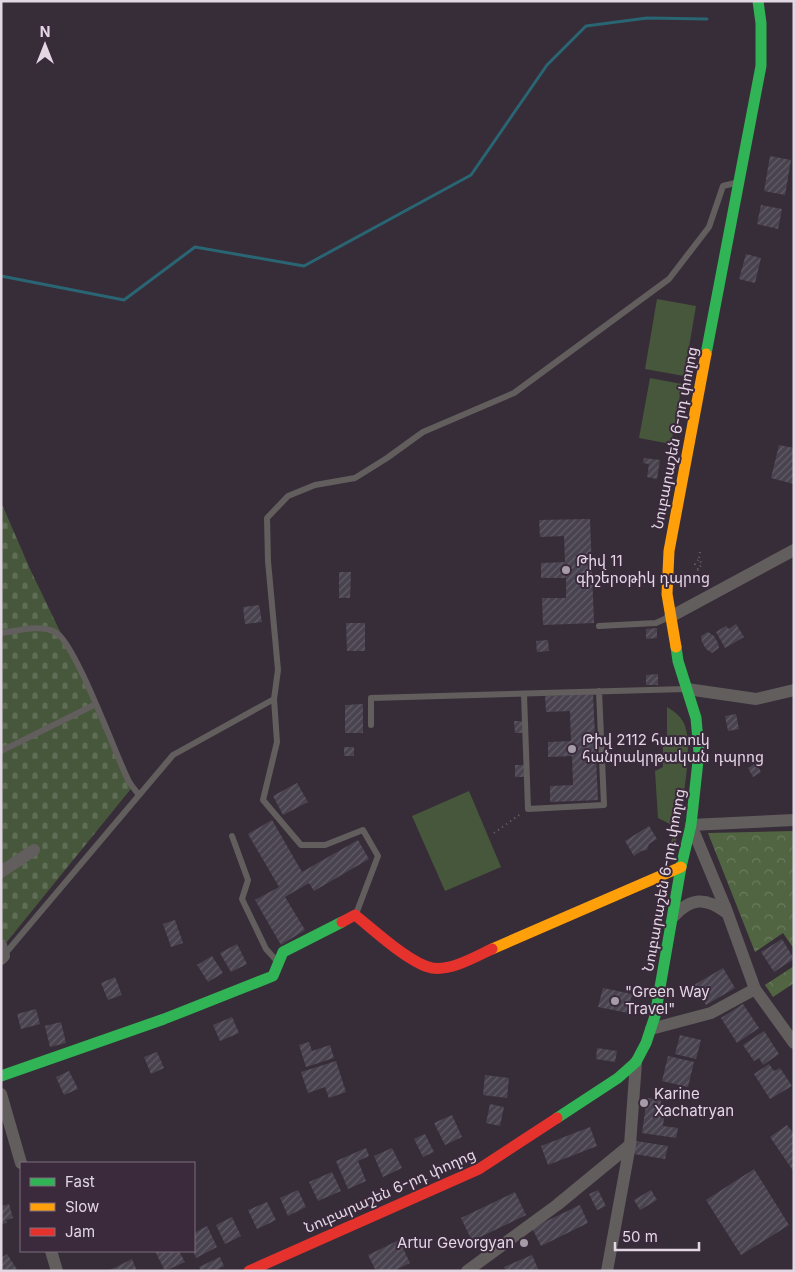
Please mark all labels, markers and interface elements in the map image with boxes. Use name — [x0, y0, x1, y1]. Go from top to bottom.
north arrow — [20, 20, 70, 70]
text: N — [40, 23, 50, 40]
street label: Նուբարաշեն 6-րդ փողոց — [648, 345, 702, 531]
place label: Թիվ 11 գիշերօթիկ դպրոց — [576, 551, 710, 587]
marker: Թիվ 11 գիշերօթիկ դպրոց — [560, 564, 572, 576]
place label: Թիվ 2112 հատուկ հանրակրթական դպրոց — [582, 730, 764, 766]
marker: Թիվ 2112 հատուկ հանրակրթական դպրոց — [566, 743, 578, 755]
street label: Նուբարաշեն 6-րդ փողոց — [638, 787, 689, 973]
place label: "Green Way Travel" — [625, 982, 710, 1018]
marker: "Green Way Travel" — [609, 995, 621, 1007]
place label: Karine Xachatryan — [654, 1084, 734, 1120]
marker: Karine Xachatryan — [638, 1097, 650, 1109]
street label: Նուբարաշեն 6-րդ փողոց — [301, 1144, 478, 1237]
legend — [20, 1162, 195, 1252]
text: Fast — [65, 1172, 95, 1191]
text: Slow — [65, 1197, 99, 1216]
scale bar — [615, 1220, 699, 1252]
text: Jam — [65, 1222, 95, 1241]
text: 50 m — [622, 1227, 658, 1246]
place label: Artur Gevorgyan — [397, 1233, 514, 1252]
marker: Artur Gevorgyan — [518, 1237, 530, 1249]

